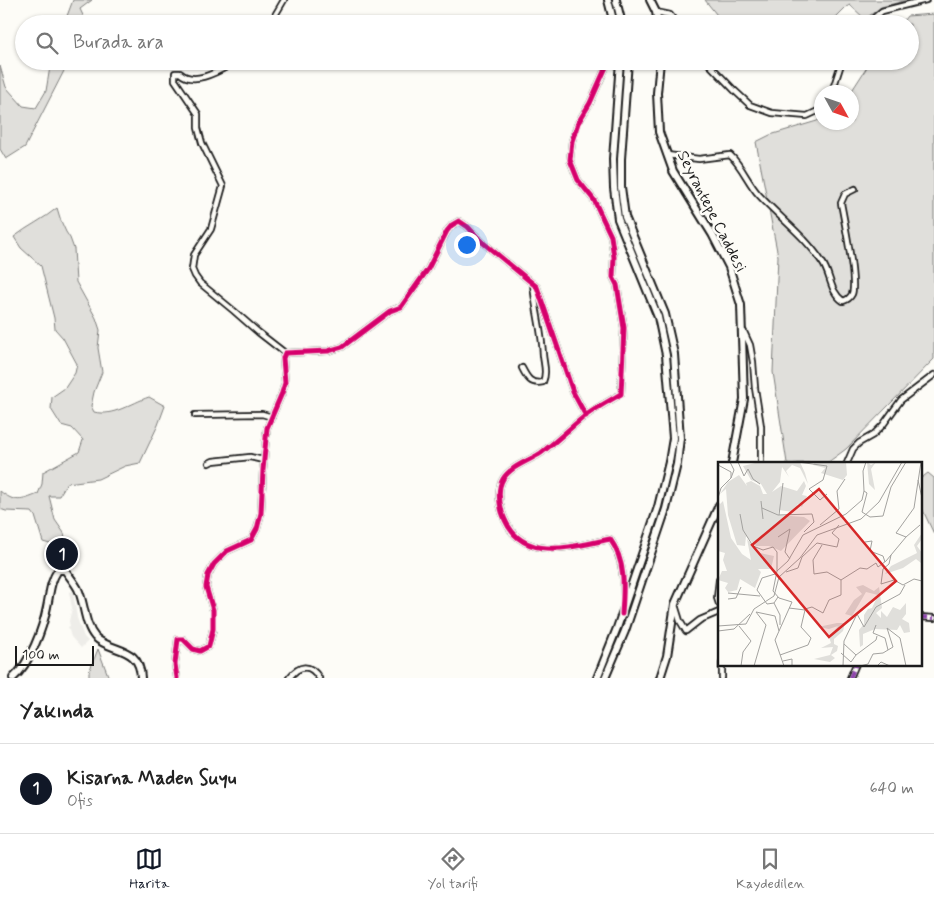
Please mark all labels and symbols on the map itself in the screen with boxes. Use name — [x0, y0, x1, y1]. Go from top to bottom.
north arrow — [814, 85, 859, 130]
street label: Seyrantepe Caddesi — [672, 147, 751, 276]
your location — [454, 232, 480, 258]
inset map — [718, 462, 922, 666]
pin: 1 — [46, 535, 78, 573]
scale bar — [15, 643, 94, 666]

